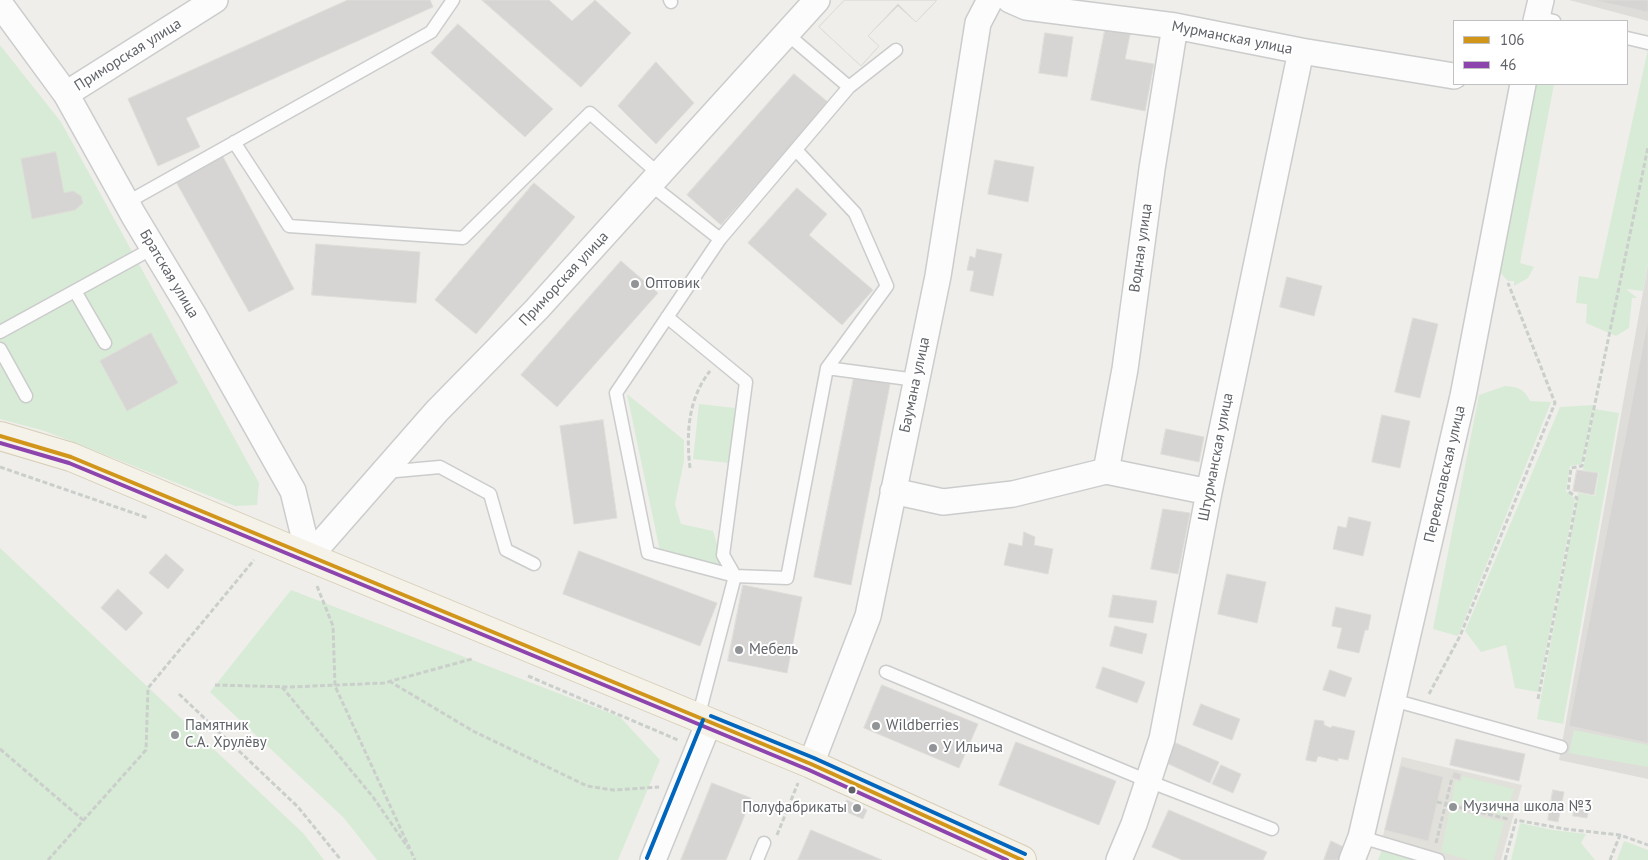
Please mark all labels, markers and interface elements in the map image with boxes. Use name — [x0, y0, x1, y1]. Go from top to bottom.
street label: Приморская улица — [71, 15, 185, 95]
street label: Мурманская улица — [1170, 17, 1294, 59]
legend — [1453, 20, 1628, 85]
text: 106 — [1500, 30, 1525, 49]
text: 46 — [1500, 55, 1516, 74]
street label: Водная улица — [1126, 202, 1156, 294]
street label: Братская улица — [135, 226, 203, 322]
street label: Приморская улица — [516, 228, 612, 330]
place label: Оптовик — [645, 275, 700, 293]
marker: Оптовик — [629, 278, 641, 290]
street label: Баумана улица — [896, 335, 934, 435]
street label: Штурманская улица — [1195, 391, 1237, 523]
street label: Переяславская улица — [1420, 404, 1470, 544]
place label: Мебель — [749, 641, 798, 659]
marker: Мебель — [733, 644, 745, 656]
place label: Памятник С.А. Хрулёву — [185, 717, 267, 752]
place label: Wildberries — [886, 717, 959, 735]
marker: Wildberries — [870, 720, 882, 732]
marker: Памятник С.А. Хрулёву — [169, 729, 181, 741]
place label: У Ильича — [943, 739, 1003, 757]
marker: У Ильича — [927, 742, 939, 754]
unlabelled marker — [847, 785, 857, 795]
place label: Музична школа №3 — [1463, 798, 1592, 816]
place label: Полуфабрикаты — [742, 799, 847, 817]
marker: Музична школа №3 — [1447, 801, 1459, 813]
marker: Полуфабрикаты — [851, 802, 863, 814]

